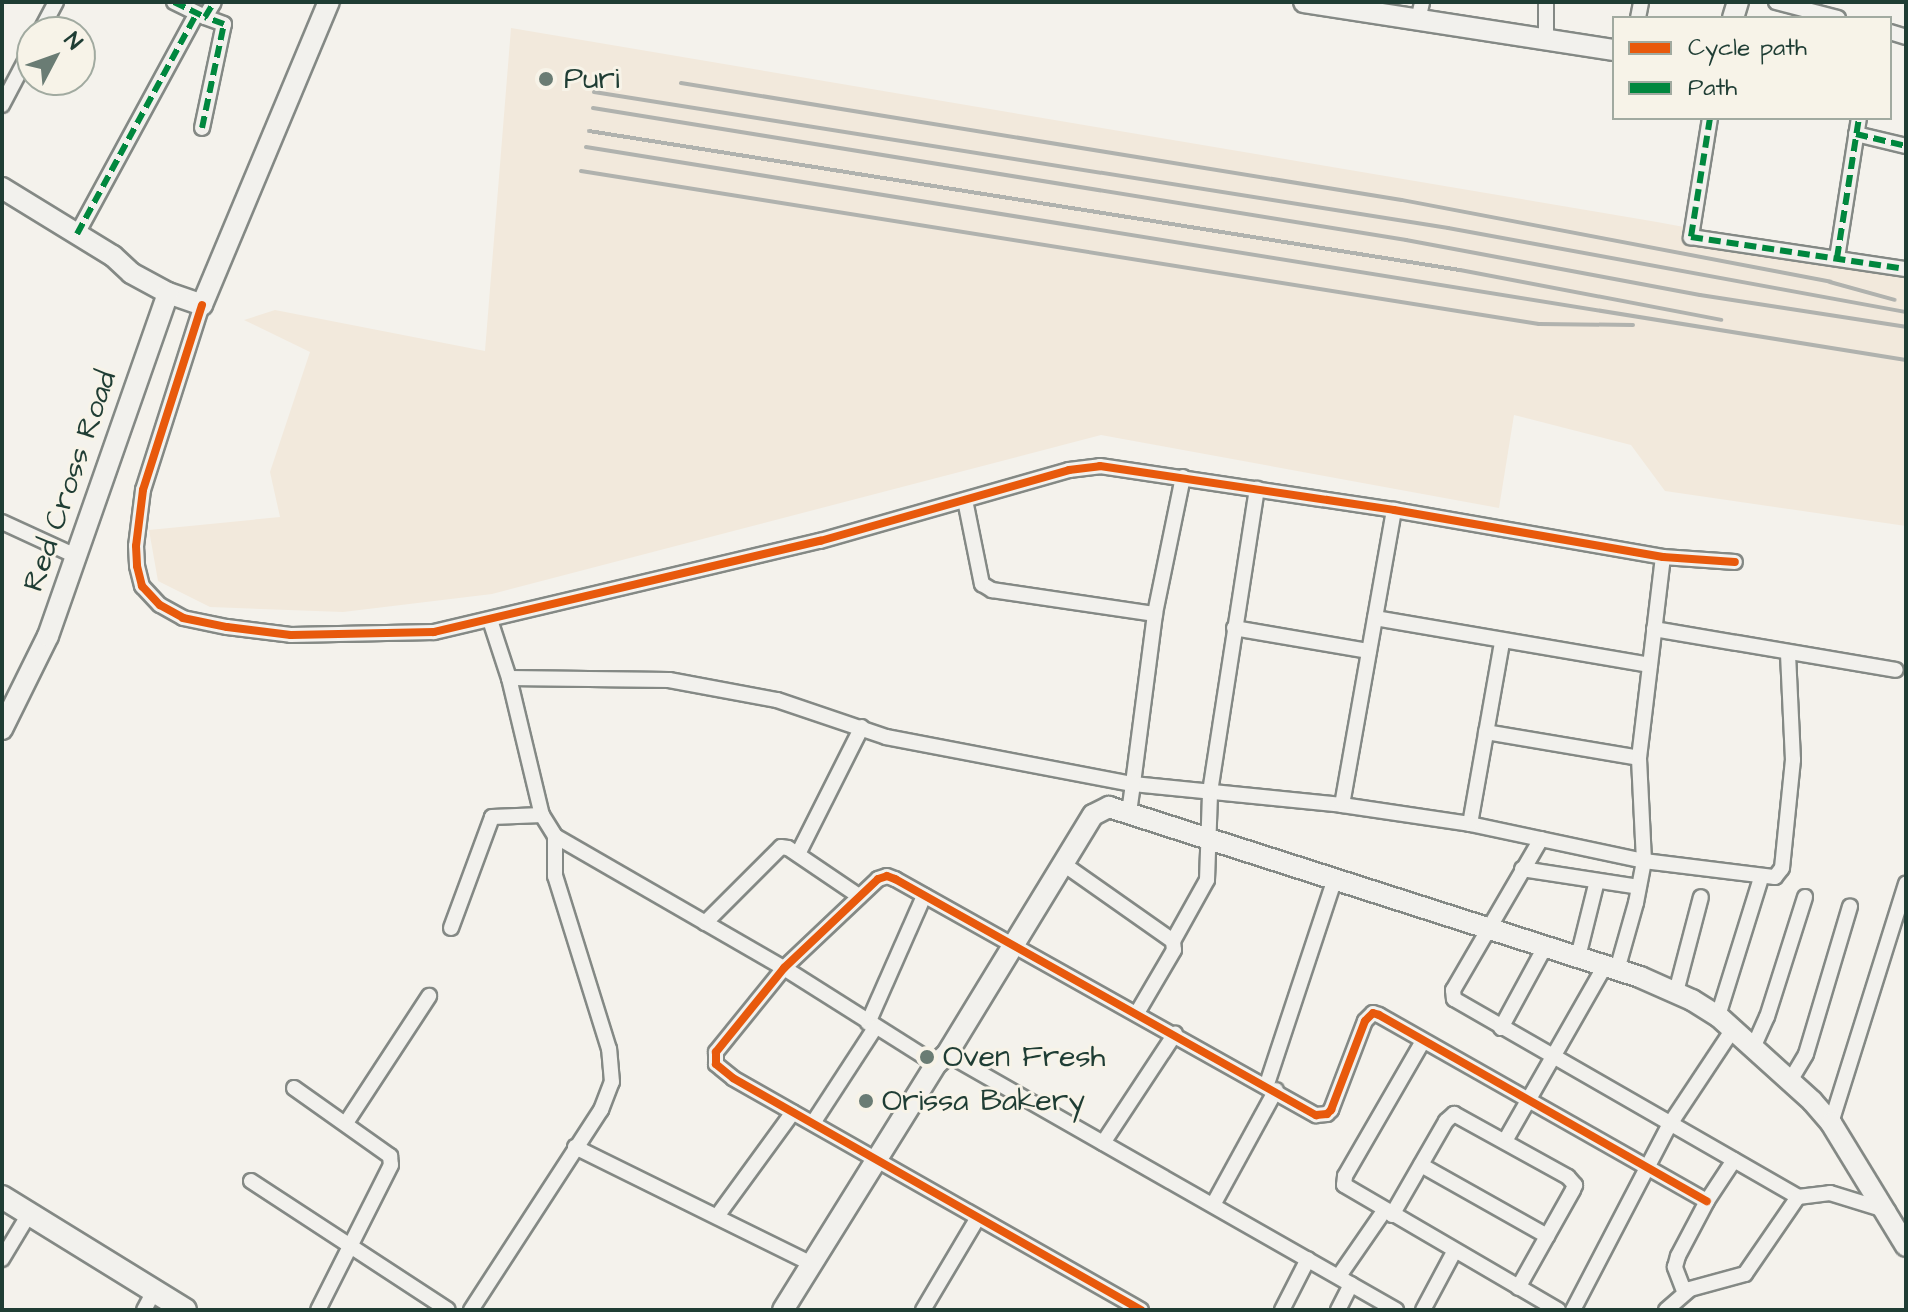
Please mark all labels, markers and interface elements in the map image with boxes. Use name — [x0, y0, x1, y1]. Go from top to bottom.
north arrow — [16, 16, 96, 96]
legend — [1612, 16, 1892, 120]
text: N — [57, 26, 89, 57]
text: Cycle path — [1688, 31, 1807, 65]
place label: Puri — [564, 61, 619, 97]
marker: Puri — [535, 68, 557, 90]
text: Path — [1688, 71, 1737, 105]
street label: Red Cross Road — [15, 366, 125, 596]
place label: Oven Fresh — [943, 1039, 1105, 1075]
marker: Oven Fresh — [918, 1048, 936, 1066]
place label: Orissa Bakery — [882, 1083, 1085, 1119]
marker: Orissa Bakery — [857, 1092, 875, 1110]

